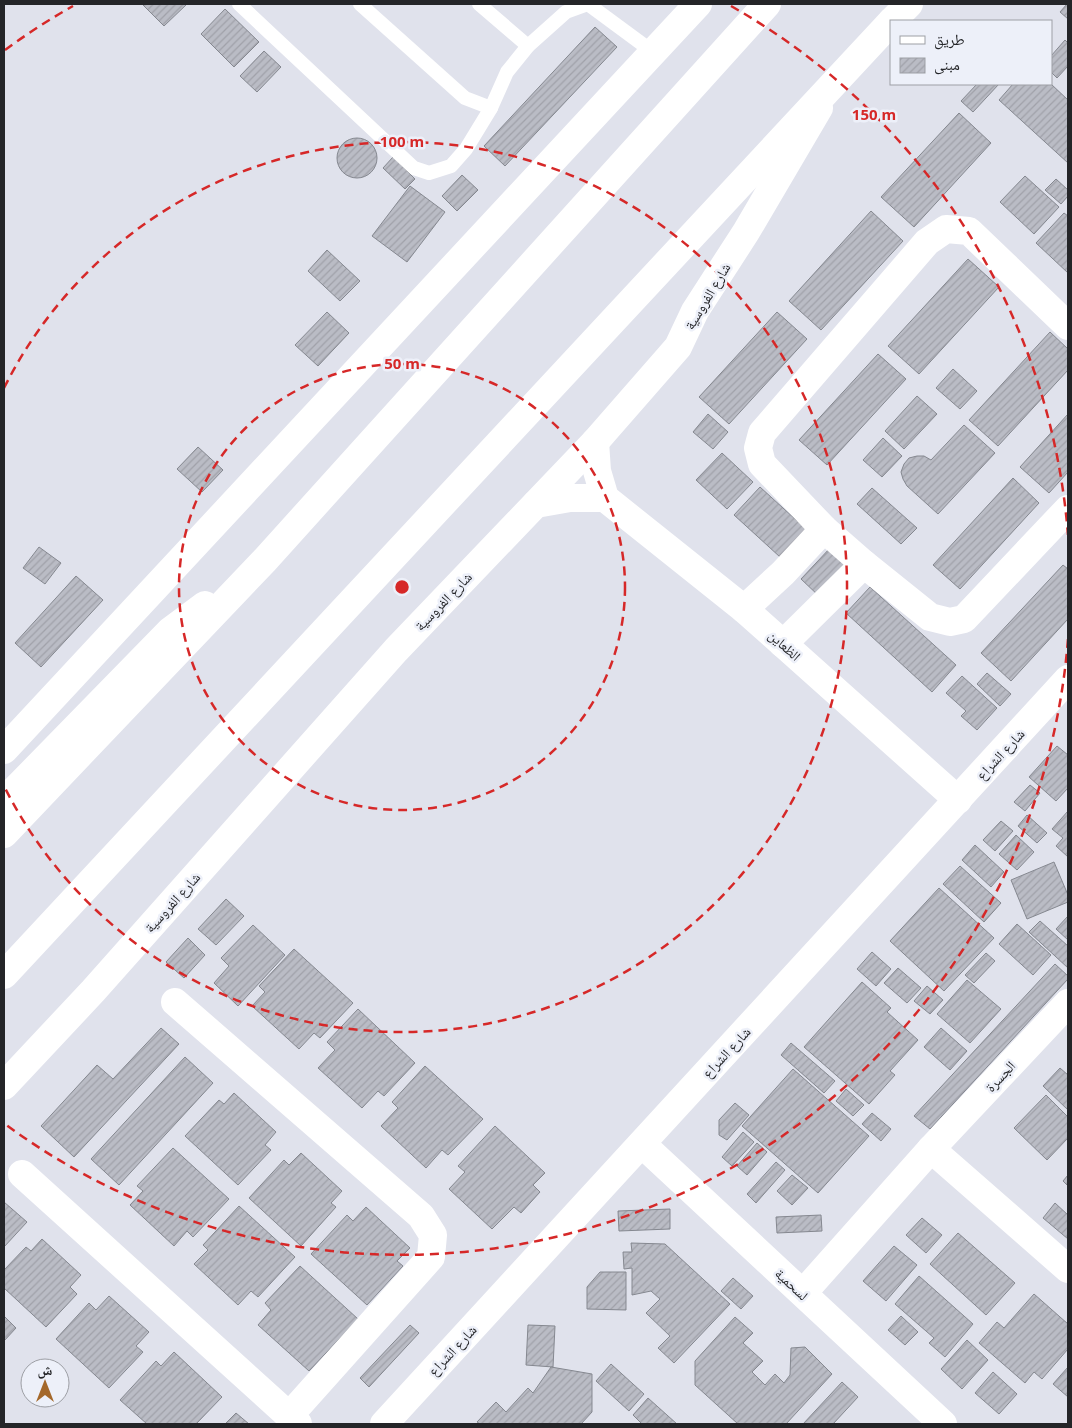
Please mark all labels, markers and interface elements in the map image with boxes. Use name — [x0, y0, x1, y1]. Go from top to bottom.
legend — [890, 20, 1052, 85]
text: طريق — [934, 29, 965, 50]
text: مبنى — [934, 54, 960, 75]
text: 150 m — [852, 104, 896, 124]
text: 100 m — [380, 131, 424, 151]
street label: شارع الفروسية — [680, 259, 735, 333]
text: 50 m — [384, 353, 420, 373]
street label: شارع الفروسية — [410, 568, 477, 635]
centre of rings — [393, 578, 411, 596]
street label: الظعاين — [765, 625, 805, 665]
street label: شارع الشراع — [971, 724, 1029, 784]
street label: شارع الفروسية — [140, 868, 205, 937]
street label: شارع الشراع — [697, 1022, 755, 1082]
street label: الجسرة — [981, 1056, 1019, 1096]
street label: لسحمية — [771, 1264, 813, 1304]
street label: شارع الشراع — [423, 1320, 481, 1380]
north arrow — [20, 1358, 70, 1408]
text: ش — [38, 1360, 53, 1379]

